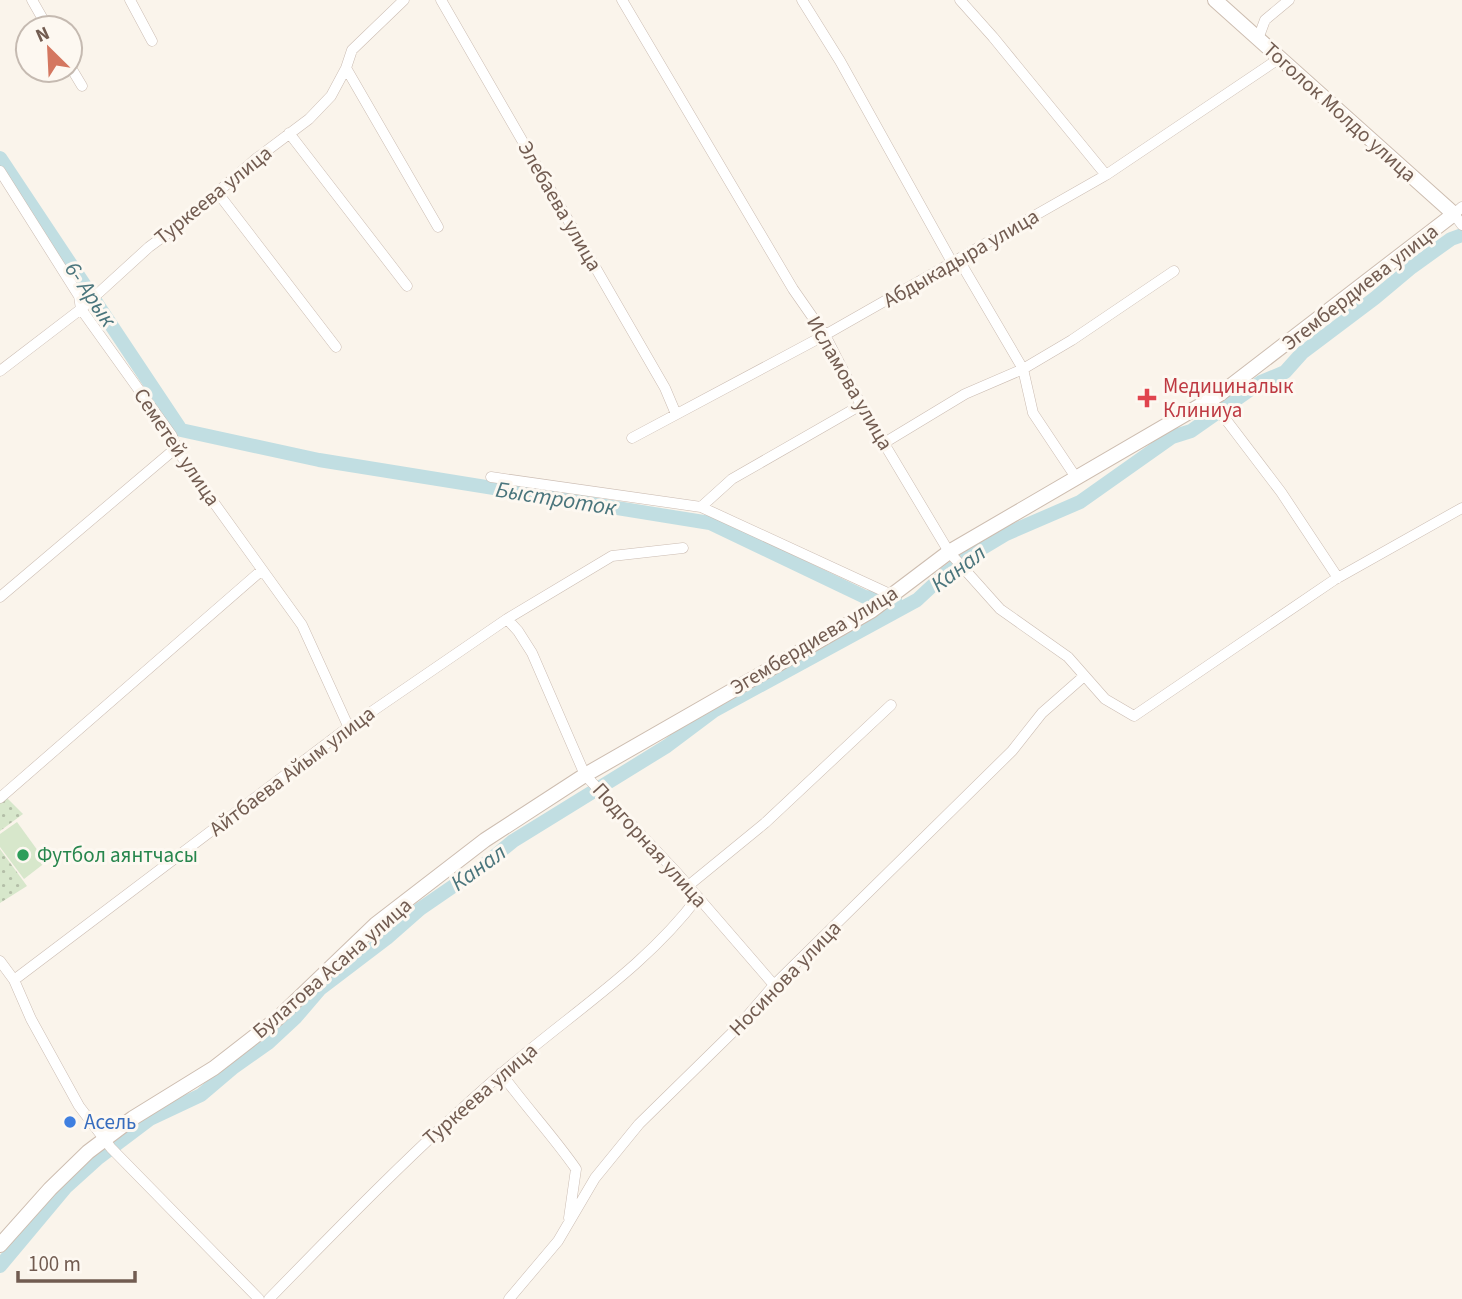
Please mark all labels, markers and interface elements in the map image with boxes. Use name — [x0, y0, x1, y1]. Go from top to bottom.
north arrow — [14, 14, 84, 84]
text: N — [31, 20, 54, 50]
street label: Тоголок Молдо улица — [1257, 35, 1423, 189]
street label: Элебаева улица — [510, 135, 610, 277]
street label: Туркеева улица — [148, 138, 278, 252]
street label: Абдыкадыра улица — [877, 201, 1045, 315]
street label: Эгембердиева улица — [1276, 216, 1444, 358]
water label: 6- Арык — [57, 255, 125, 334]
street label: Исламова улица — [799, 310, 901, 456]
place label: Медициналык Клиниуа — [1163, 371, 1294, 425]
street label: Семетей улица — [126, 382, 228, 512]
marker: Медициналык Клиниуа — [1137, 388, 1157, 408]
water label: Быстроток — [493, 473, 620, 524]
water label: Канал — [924, 537, 993, 600]
street label: Эгембердиева улица — [724, 578, 904, 702]
street label: Айтбаева Айым улица — [203, 699, 381, 843]
street label: Подгорная улица — [586, 776, 714, 914]
water label: Канал — [444, 836, 513, 899]
place label: Футбол аянтчасы — [37, 840, 198, 870]
marker: Футбол аянтчасы — [15, 847, 31, 863]
street label: Булатова Асана улица — [246, 890, 418, 1046]
street label: Носинова улица — [722, 914, 848, 1042]
street label: Туркеева улица — [416, 1036, 544, 1152]
place label: Асель — [84, 1107, 136, 1137]
marker: Асель — [62, 1114, 78, 1130]
scale bar — [18, 1240, 135, 1284]
text: 100 m — [28, 1249, 81, 1279]

